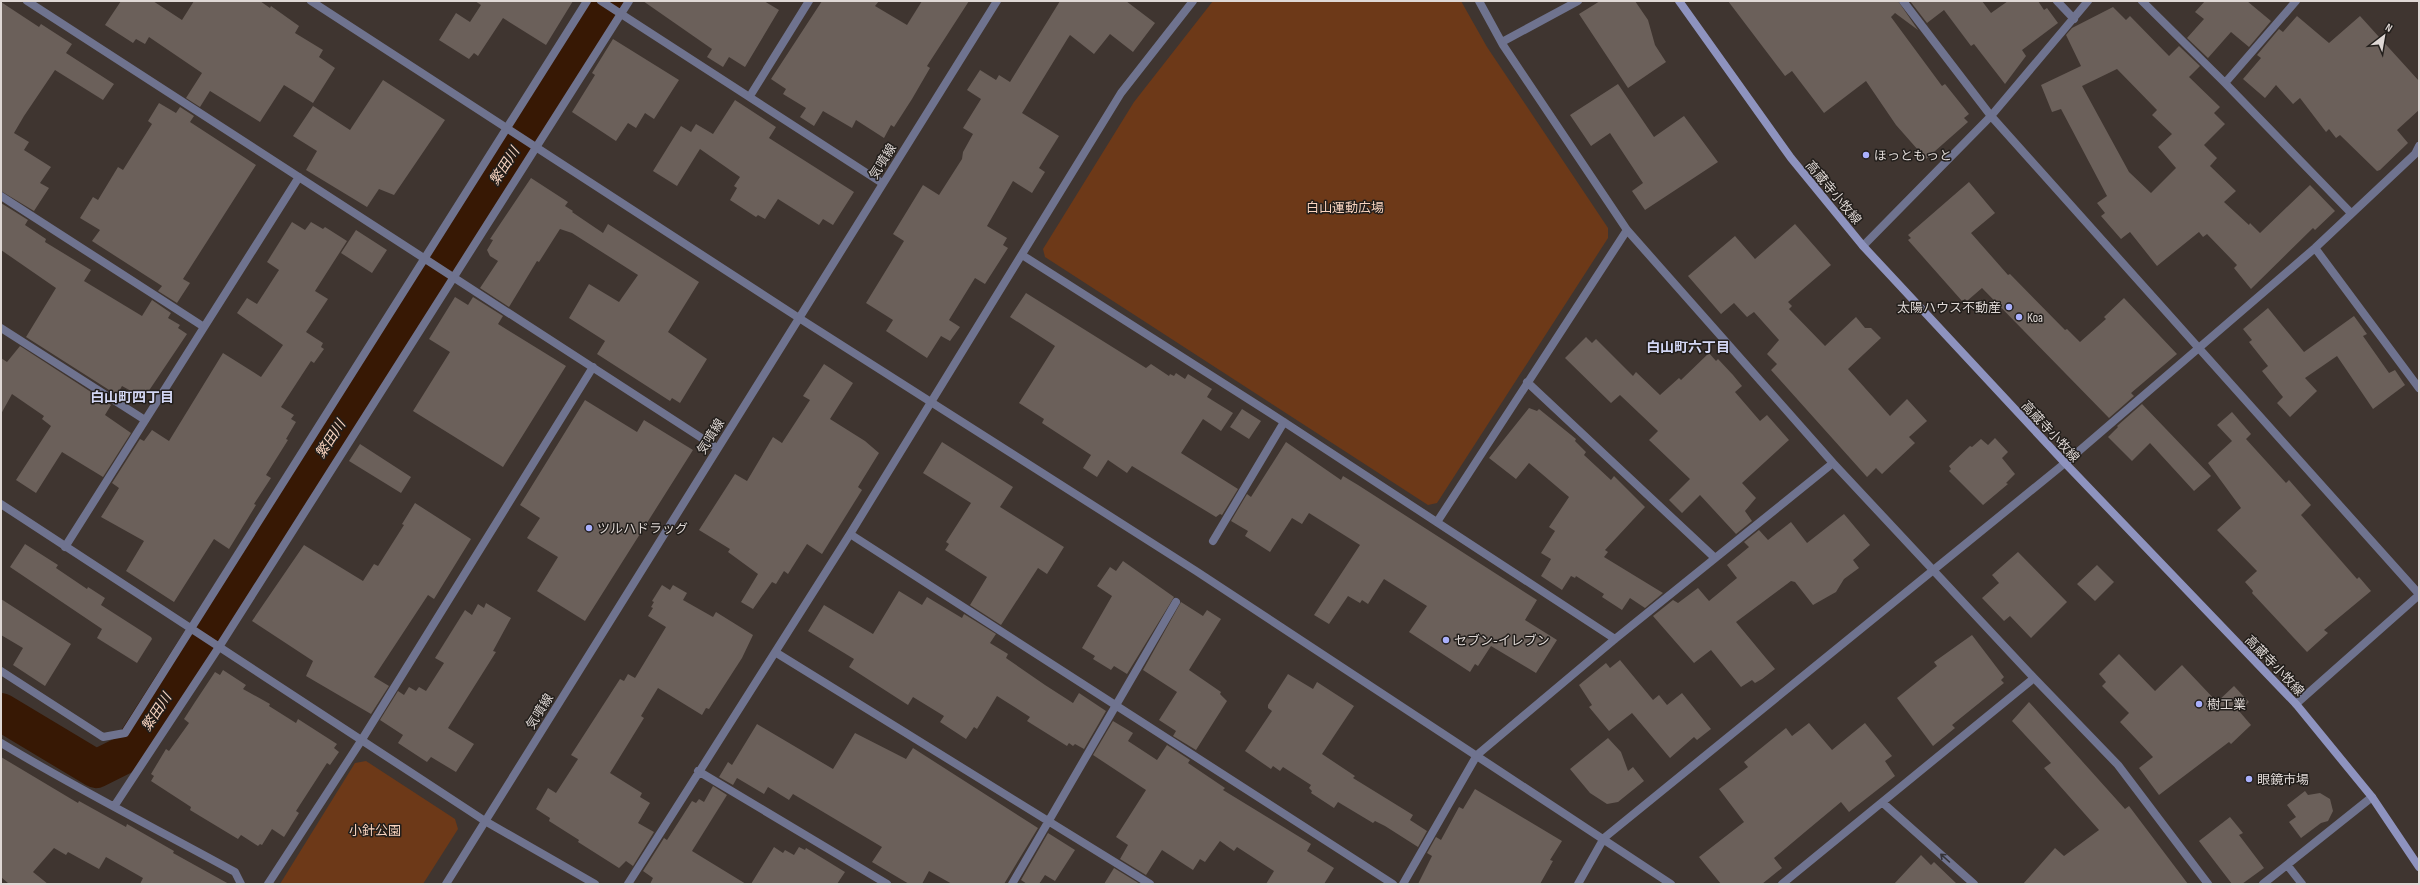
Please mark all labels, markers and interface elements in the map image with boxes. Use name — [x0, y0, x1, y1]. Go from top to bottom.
north arrow — [2364, 16, 2404, 56]
text: N — [2383, 21, 2395, 35]
street label: 気噴線 — [866, 141, 900, 182]
water label: 繁田川 — [486, 142, 524, 189]
place label: ほっともっと — [1874, 148, 1952, 164]
marker: ほっともっと — [1861, 150, 1871, 160]
street label: 高蔵寺小牧線 — [1802, 158, 1864, 228]
park label: 白山運動広場 — [1306, 200, 1384, 216]
place label: 太陽ハウス不動産 — [1897, 300, 2001, 316]
marker: 太陽ハウス不動産 — [2004, 302, 2014, 312]
place label: Koa — [2027, 310, 2043, 326]
marker: Koa — [2014, 312, 2024, 322]
district label: 白山町六丁目 — [1646, 339, 1730, 356]
district label: 白山町四丁目 — [90, 389, 174, 406]
street label: 高蔵寺小牧線 — [2018, 398, 2083, 466]
water label: 繁田川 — [312, 415, 350, 462]
street label: 気噴線 — [694, 416, 728, 457]
place label: ツルハドラッグ — [597, 521, 688, 537]
marker: ツルハドラッグ — [584, 523, 594, 533]
street label: 高蔵寺小牧線 — [2241, 632, 2307, 699]
place label: セブン-イレブン — [1454, 633, 1550, 649]
marker: セブン-イレブン — [1441, 635, 1451, 645]
water label: 繁田川 — [138, 688, 176, 735]
street label: 気噴線 — [523, 691, 557, 732]
place label: 樹工業 — [2207, 697, 2246, 713]
marker: 樹工業 — [2194, 699, 2204, 709]
place label: 眼鏡市場 — [2257, 772, 2309, 788]
marker: 眼鏡市場 — [2244, 774, 2254, 784]
park label: 小針公園 — [349, 823, 401, 839]
one-way arrow — [1940, 853, 1950, 863]

